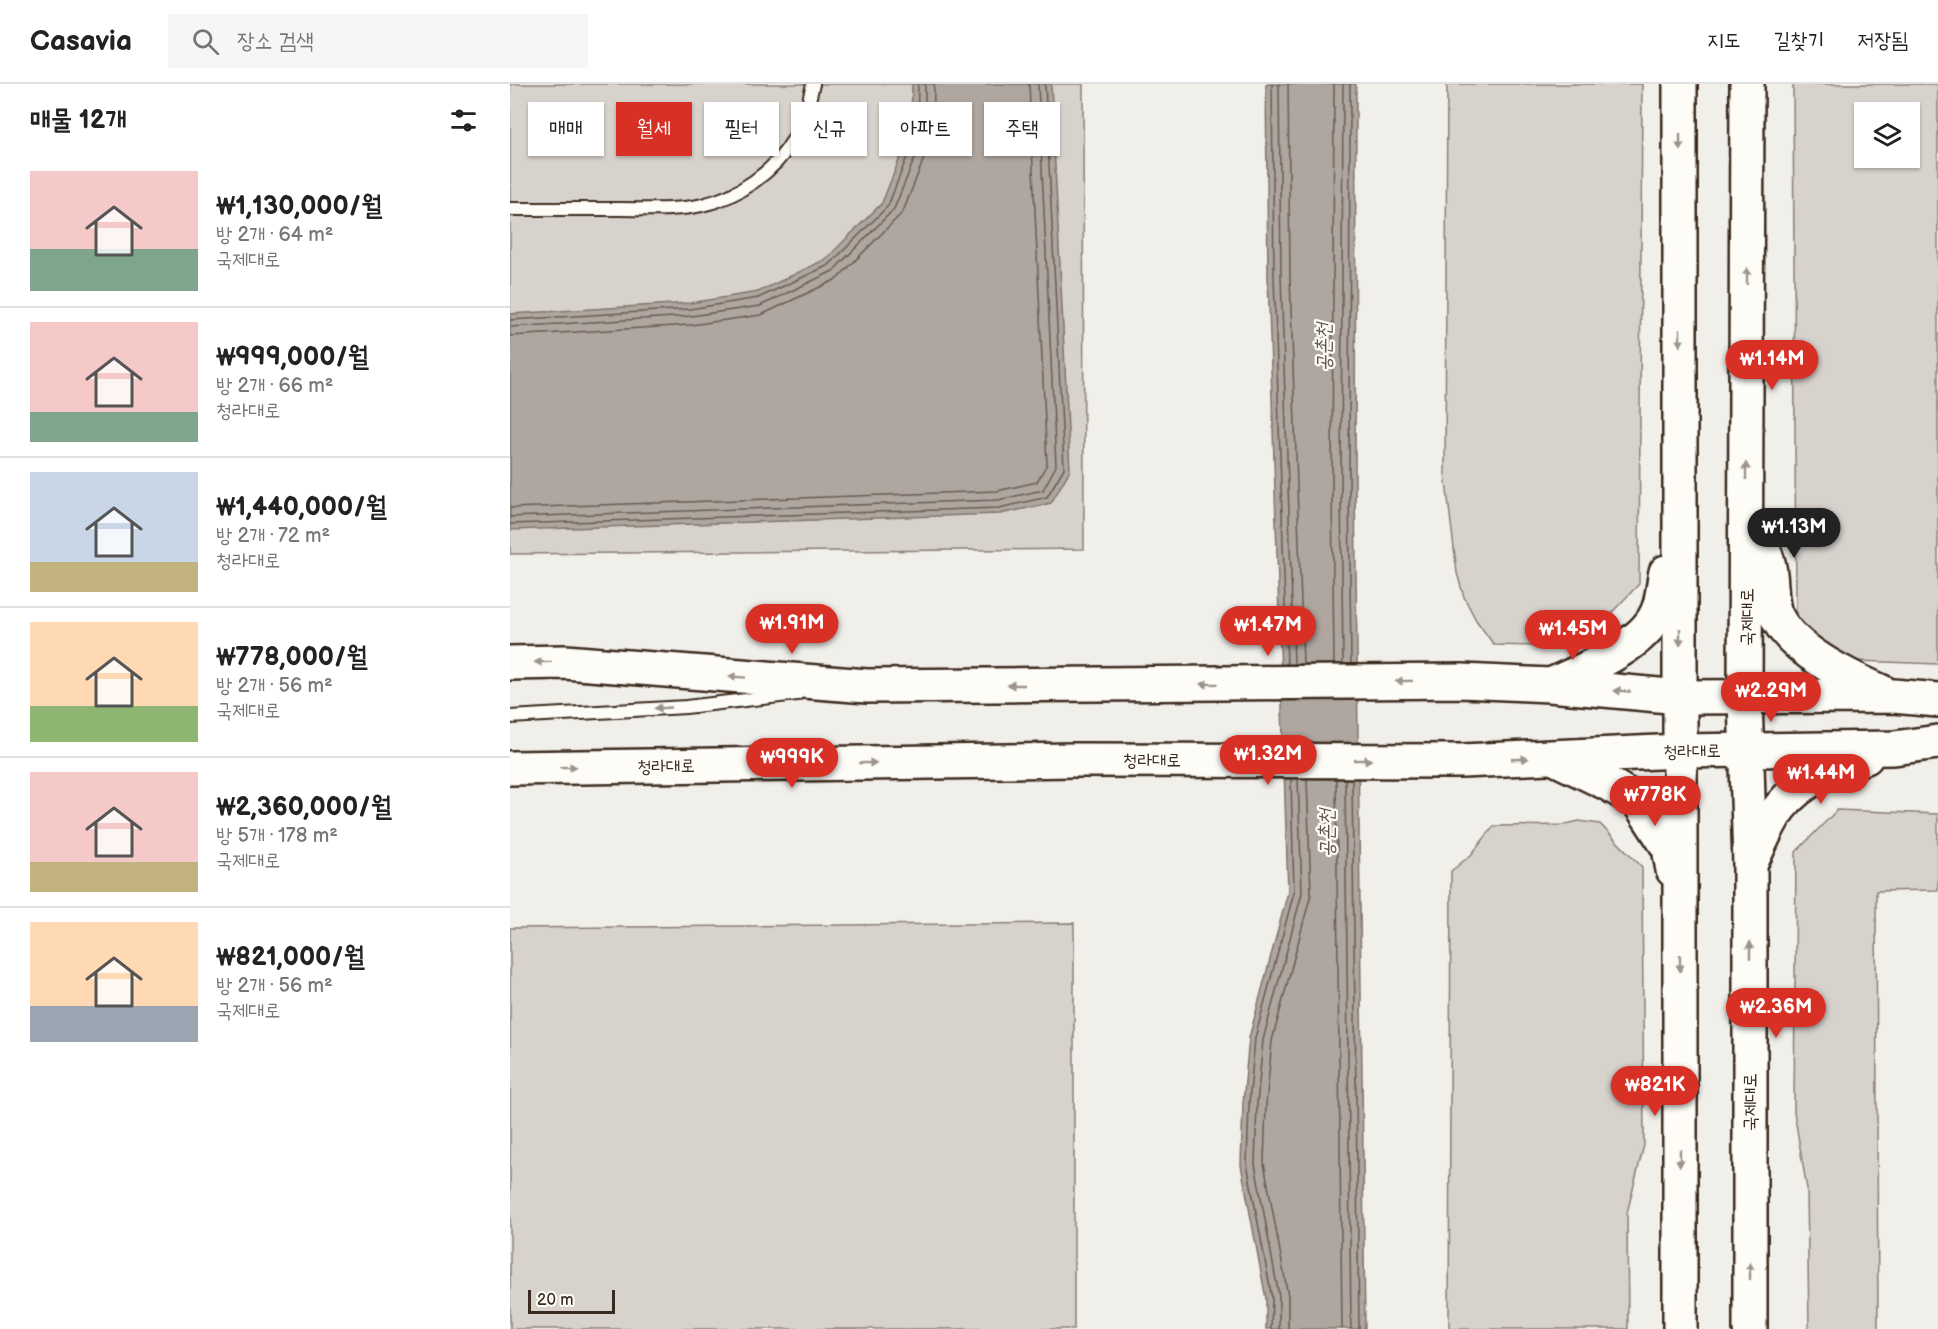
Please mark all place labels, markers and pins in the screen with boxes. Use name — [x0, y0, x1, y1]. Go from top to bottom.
pin: ₩1.14M — [1723, 340, 1821, 391]
pin: ₩1.13M — [1745, 508, 1843, 559]
pin: ₩1.91M — [743, 604, 841, 655]
pin: ₩1.47M — [1219, 606, 1317, 657]
pin: ₩1.45M — [1524, 610, 1622, 661]
pin: ₩2.29M — [1722, 672, 1820, 723]
pin: ₩1.32M — [1219, 735, 1317, 786]
pin: ₩999K — [750, 738, 834, 789]
pin: ₩1.44M — [1772, 754, 1870, 805]
pin: ₩778K — [1613, 776, 1697, 827]
pin: ₩2.36M — [1727, 988, 1825, 1039]
pin: ₩821K — [1613, 1066, 1697, 1117]

